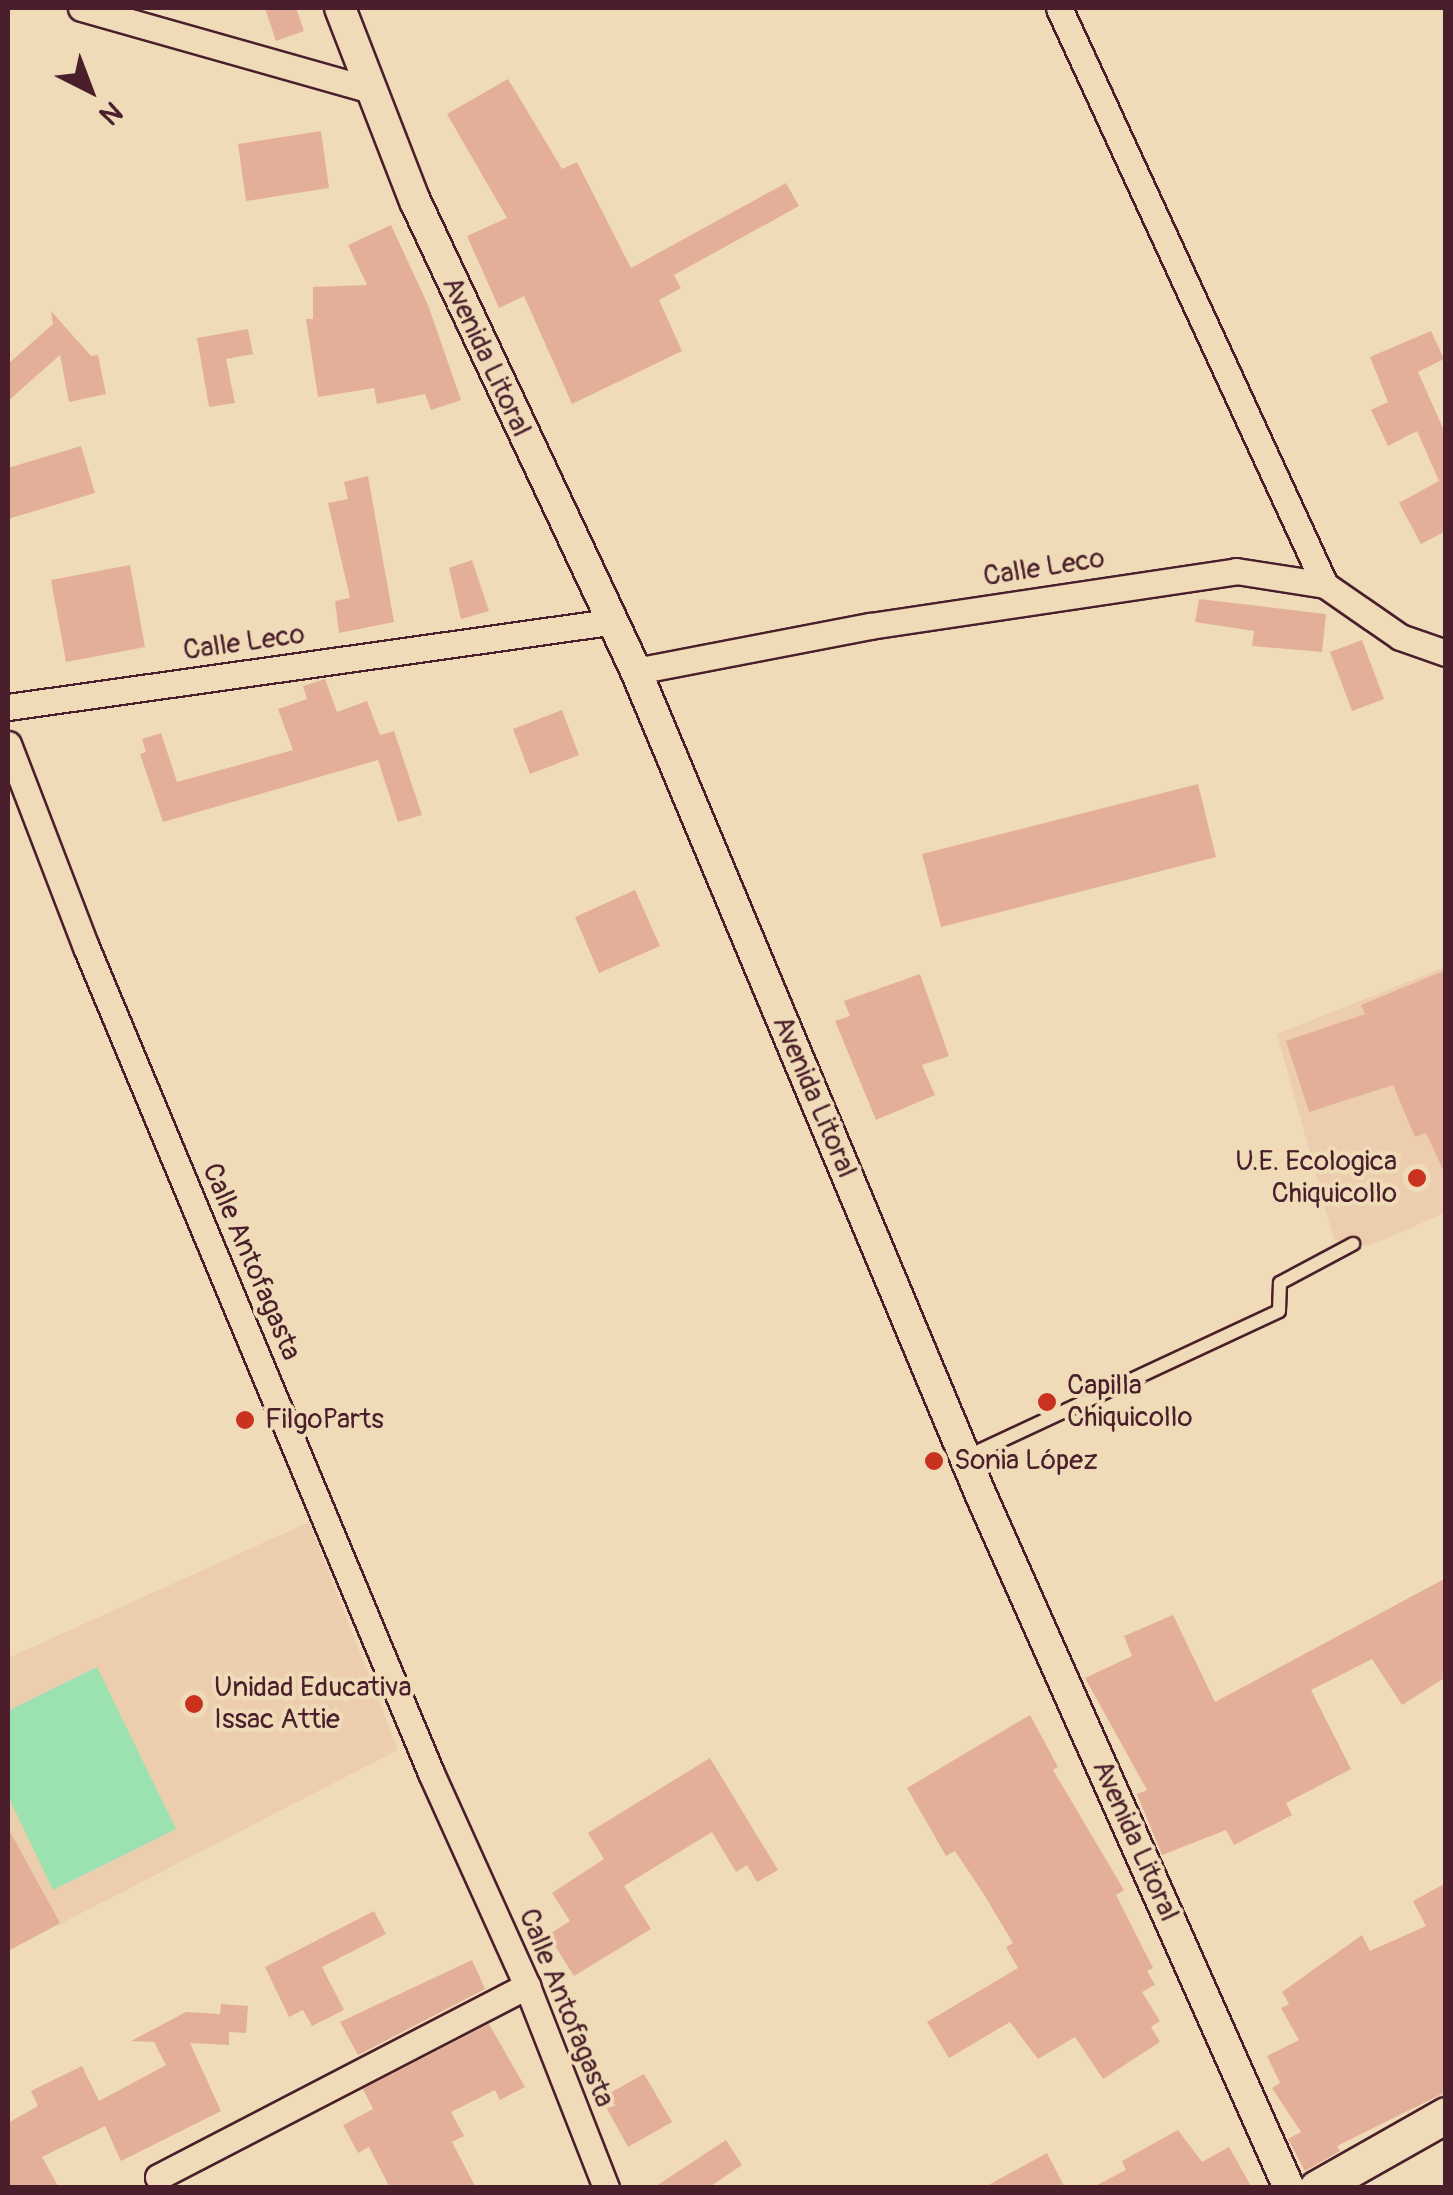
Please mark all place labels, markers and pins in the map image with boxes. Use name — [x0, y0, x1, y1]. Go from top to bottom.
place label: U.E. Ecologica Chiquicollo — [1235, 1145, 1397, 1211]
marker: U.E. Ecologica Chiquicollo — [1406, 1167, 1428, 1189]
place label: Capilla Chiquicollo — [1067, 1369, 1192, 1435]
marker: Capilla Chiquicollo — [1036, 1391, 1058, 1413]
place label: FilgoParts — [265, 1403, 384, 1437]
marker: FilgoParts — [234, 1409, 256, 1431]
place label: Sonia López — [954, 1444, 1098, 1478]
marker: Sonia López — [923, 1450, 945, 1472]
place label: Unidad Educativa Issac Attie — [214, 1671, 411, 1737]
marker: Unidad Educativa Issac Attie — [183, 1693, 205, 1715]

